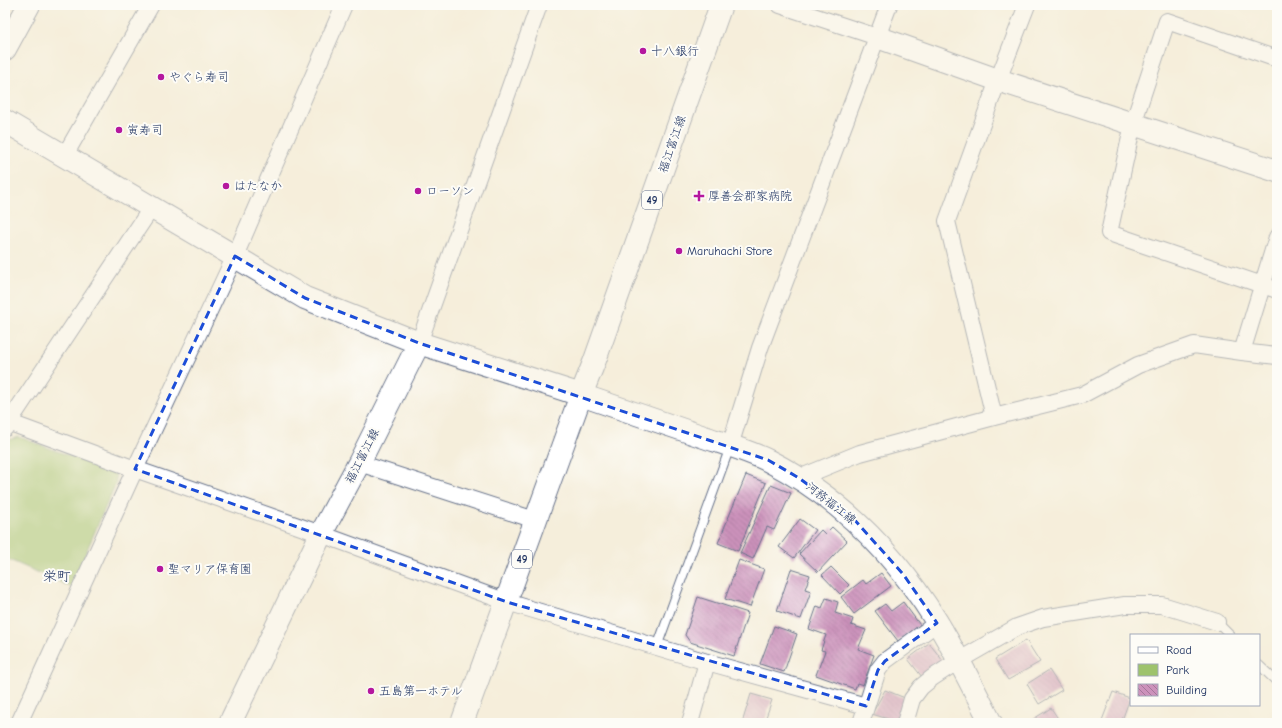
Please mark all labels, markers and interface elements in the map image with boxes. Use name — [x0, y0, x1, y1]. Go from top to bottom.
place label: 十八銀行 — [651, 44, 699, 58]
marker: 十八銀行 — [638, 46, 648, 56]
place label: やぐら寿司 — [169, 70, 229, 84]
marker: やぐら寿司 — [156, 72, 166, 82]
street label: 福江富江線 — [656, 113, 688, 175]
place label: 寅寿司 — [127, 123, 163, 137]
marker: 寅寿司 — [114, 125, 124, 135]
place label: はたなか — [234, 179, 282, 193]
marker: はたなか — [221, 181, 231, 191]
place label: ローソン — [426, 184, 474, 198]
marker: ローソン — [413, 186, 423, 196]
place label: 厚善会郡家病院 — [708, 189, 792, 203]
marker: 厚善会郡家病院 — [693, 190, 705, 202]
road number: 49 — [642, 191, 662, 209]
place label: Maruhachi Store — [687, 244, 772, 258]
marker: Maruhachi Store — [674, 246, 684, 256]
street label: 福江富江線 — [342, 426, 382, 486]
street label: 河務福江線 — [803, 479, 859, 527]
road number: 49 — [512, 550, 532, 568]
place label: 聖マリア保育園 — [168, 562, 252, 576]
marker: 聖マリア保育園 — [155, 564, 165, 574]
district label: 栄町 — [43, 568, 71, 585]
legend — [1130, 634, 1260, 706]
text: Road — [1166, 643, 1192, 657]
text: Park — [1166, 663, 1189, 677]
text: Building — [1166, 683, 1207, 697]
place label: 五島第一ホテル — [379, 684, 463, 698]
marker: 五島第一ホテル — [366, 686, 376, 696]

